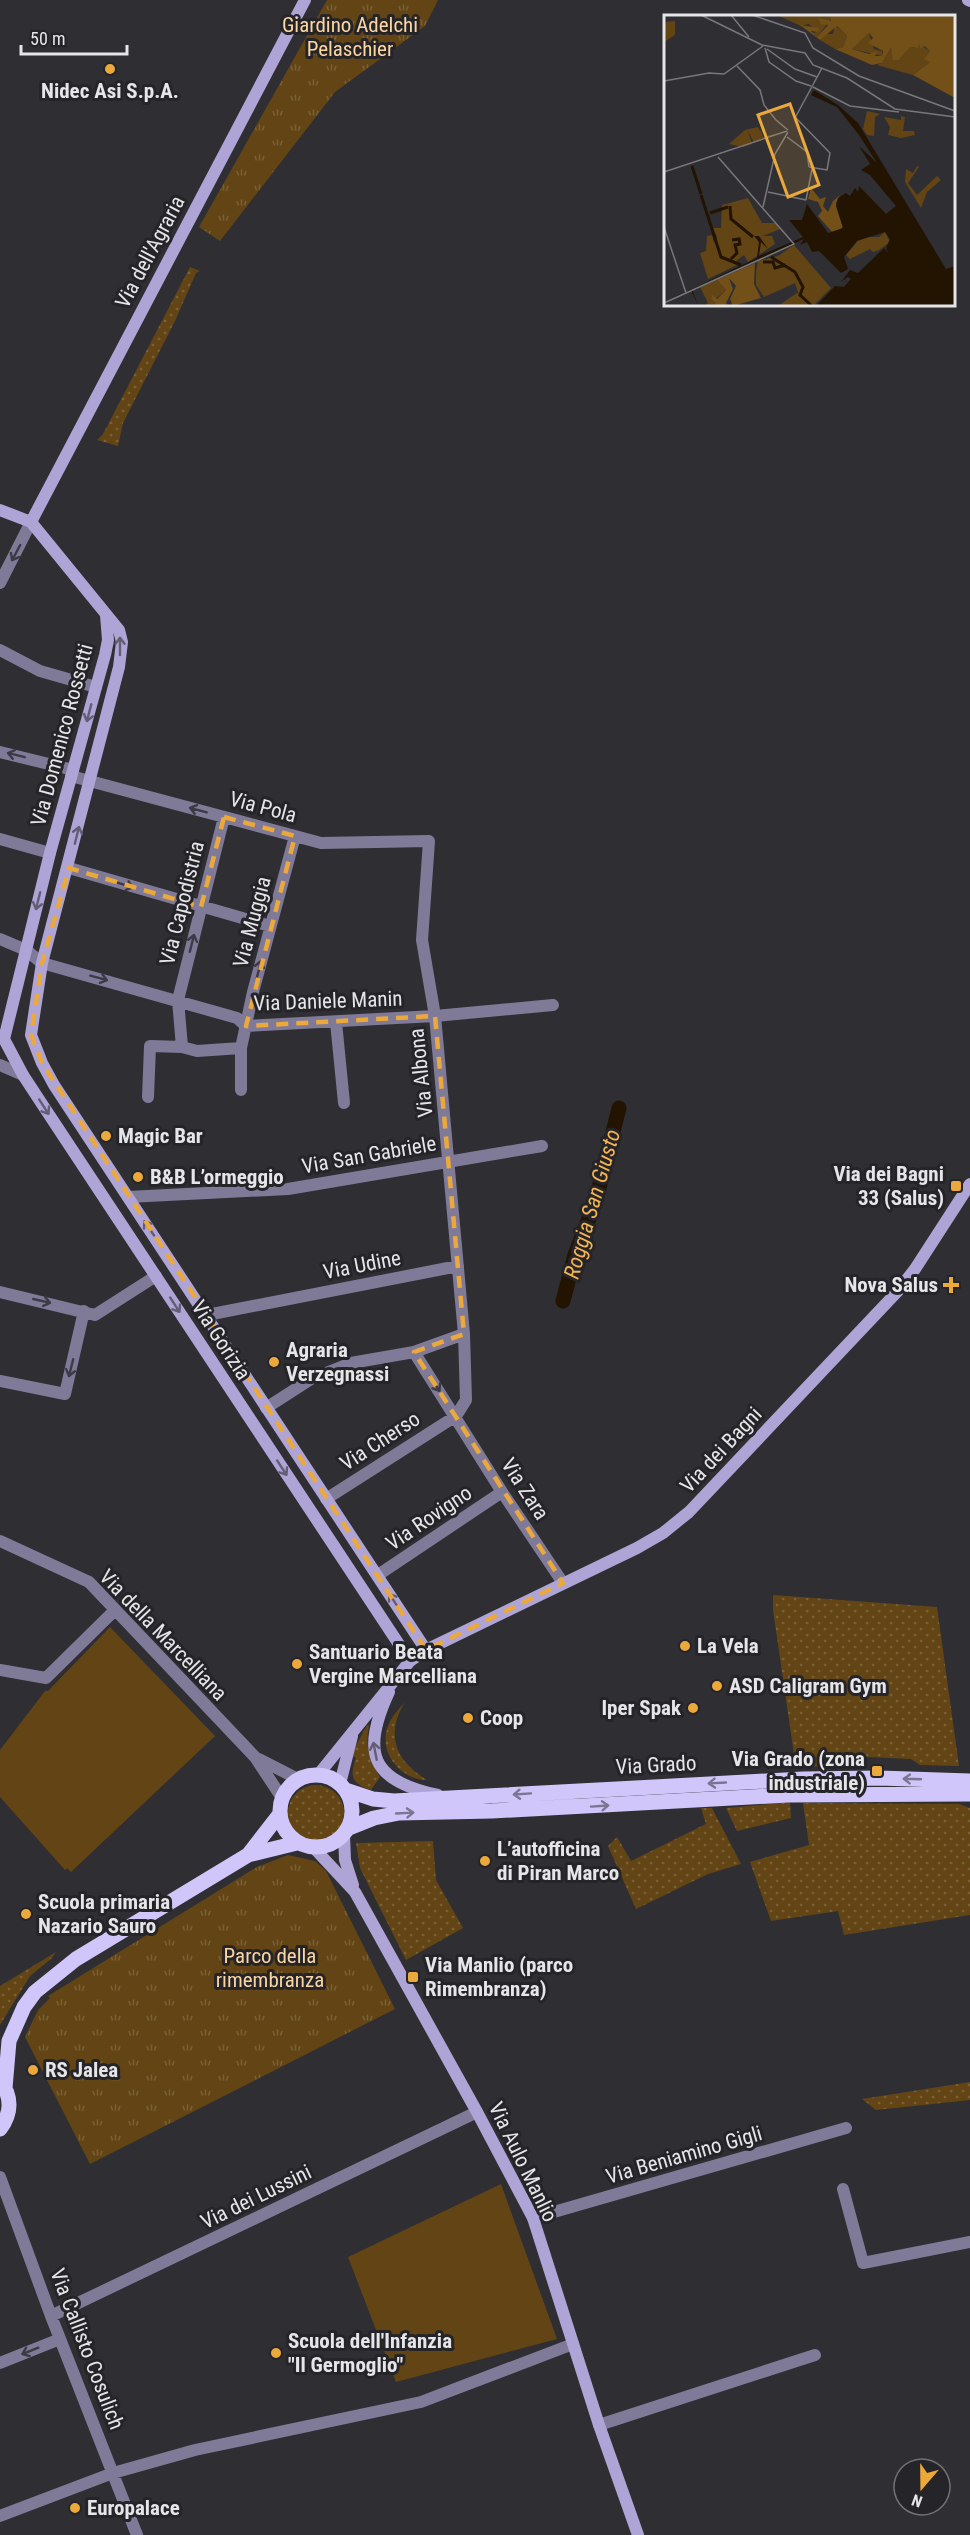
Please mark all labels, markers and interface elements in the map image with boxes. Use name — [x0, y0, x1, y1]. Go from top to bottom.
park label: Giardino Adelchi Pelaschier — [282, 13, 418, 61]
inset map — [664, 15, 955, 306]
scale bar — [21, 18, 128, 56]
text: 50 m — [30, 28, 65, 49]
marker: Nidec Asi S.p.A. — [103, 62, 117, 76]
place label: Nidec Asi S.p.A. — [41, 79, 179, 103]
street label: Via dell'Agraria — [110, 192, 190, 312]
one-way arrow — [10, 544, 22, 561]
one-way arrow — [114, 636, 126, 656]
street label: Via Domenico Rossetti — [26, 641, 98, 829]
one-way arrow — [83, 703, 94, 722]
one-way arrow — [7, 749, 26, 761]
street label: Via Pola — [227, 787, 299, 827]
one-way arrow — [189, 803, 208, 815]
one-way arrow — [71, 826, 83, 845]
street label: Via Capodistria — [155, 839, 209, 967]
street label: Via Muggia — [228, 874, 276, 970]
one-way arrow — [115, 880, 134, 891]
one-way arrow — [32, 891, 43, 910]
one-way arrow — [187, 934, 198, 953]
one-way arrow — [254, 960, 266, 979]
one-way arrow — [89, 973, 108, 985]
street label: Via Daniele Manin — [253, 986, 403, 1016]
street label: Via Albona — [404, 1027, 438, 1119]
one-way arrow — [38, 1099, 50, 1115]
place label: Magic Bar — [118, 1124, 203, 1148]
water label: Roggia San Giusto — [559, 1126, 625, 1282]
marker: Magic Bar — [99, 1129, 113, 1143]
street label: Via San Gabriele — [300, 1131, 438, 1179]
place label: Via dei Bagni 33 (Salus) — [833, 1162, 944, 1210]
place label: B&B L’ormeggio — [150, 1165, 284, 1189]
marker: B&B L’ormeggio — [131, 1170, 145, 1184]
marker: Via dei Bagni 33 (Salus) — [949, 1179, 963, 1193]
one-way arrow — [143, 1220, 155, 1237]
street label: Via Udine — [321, 1246, 403, 1284]
place label: Nova Salus — [844, 1273, 938, 1297]
marker: Nova Salus — [942, 1276, 960, 1294]
one-way arrow — [32, 1296, 51, 1308]
one-way arrow — [169, 1296, 181, 1313]
street label: Via Gorizia — [186, 1296, 256, 1384]
place label: Agraria Verzegnassi — [286, 1338, 389, 1386]
marker: Agraria Verzegnassi — [267, 1355, 281, 1369]
one-way arrow — [64, 1358, 76, 1377]
one-way arrow — [429, 1375, 441, 1391]
street label: Via dei Bagni — [675, 1402, 767, 1498]
street label: Via Cherso — [336, 1406, 424, 1476]
street label: Via Zara — [496, 1454, 554, 1524]
one-way arrow — [276, 1459, 288, 1475]
street label: Via Rovigno — [382, 1481, 476, 1555]
street label: Via della Marcelliana — [94, 1565, 232, 1705]
one-way arrow — [388, 1593, 400, 1610]
place label: La Vela — [697, 1634, 759, 1658]
marker: La Vela — [678, 1639, 692, 1653]
place label: Santuario Beata Vergine Marcelliana — [309, 1640, 477, 1688]
marker: Santuario Beata Vergine Marcelliana — [290, 1657, 304, 1671]
place label: ASD Caligram Gym — [729, 1674, 887, 1698]
marker: ASD Caligram Gym — [710, 1679, 724, 1693]
place label: Iper Spak — [601, 1696, 682, 1720]
marker: Iper Spak — [686, 1701, 700, 1715]
place label: Coop — [480, 1706, 523, 1730]
marker: Coop — [461, 1711, 475, 1725]
one-way arrow — [369, 1741, 380, 1761]
place label: Via Grado (zona industriale) — [732, 1747, 865, 1795]
street label: Via Grado — [615, 1751, 697, 1779]
marker: Via Grado (zona industriale) — [870, 1764, 884, 1778]
one-way arrow — [902, 1774, 922, 1785]
one-way arrow — [707, 1778, 727, 1789]
one-way arrow — [513, 1789, 532, 1800]
one-way arrow — [589, 1800, 609, 1811]
one-way arrow — [395, 1807, 414, 1818]
place label: L’autofficina di Piran Marco — [497, 1837, 619, 1885]
marker: L’autofficina di Piran Marco — [478, 1854, 492, 1868]
place label: Scuola primaria Nazario Sauro — [38, 1890, 170, 1938]
marker: Scuola primaria Nazario Sauro — [19, 1907, 33, 1921]
park label: Parco della rimembranza — [216, 1944, 324, 1992]
place label: Via Manlio (parco Rimembranza) — [425, 1953, 573, 2001]
marker: Via Manlio (parco Rimembranza) — [406, 1970, 420, 1984]
place label: RS Jalea — [45, 2058, 118, 2082]
marker: RS Jalea — [26, 2063, 40, 2077]
street label: Via Aulo Manlio — [484, 2098, 562, 2226]
street label: Via Beniamino Gigli — [603, 2121, 765, 2189]
street label: Via dei Lussini — [197, 2160, 315, 2234]
street label: Via Callisto Cosulich — [45, 2265, 129, 2433]
place label: Scuola dell'Infanzia "Il Germoglio" — [288, 2329, 452, 2377]
one-way arrow — [21, 2346, 40, 2357]
marker: Scuola dell'Infanzia "Il Germoglio" — [269, 2346, 283, 2360]
north arrow — [892, 2457, 952, 2517]
text: N — [909, 2490, 925, 2511]
place label: Europalace — [87, 2496, 180, 2520]
marker: Europalace — [68, 2501, 82, 2515]

